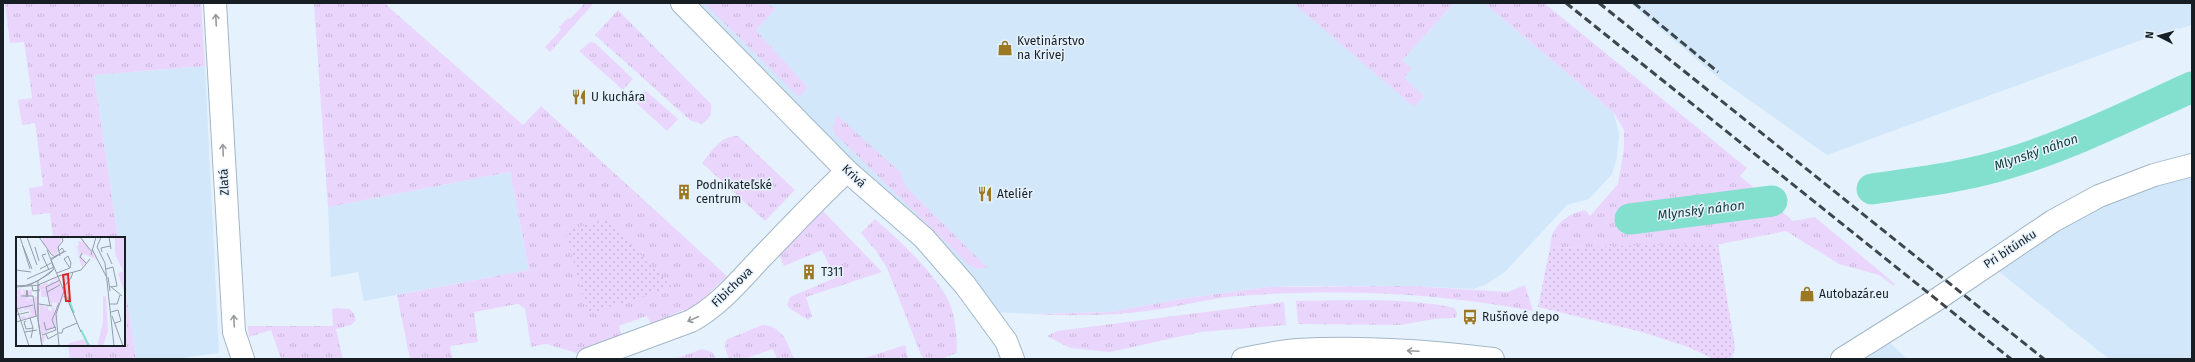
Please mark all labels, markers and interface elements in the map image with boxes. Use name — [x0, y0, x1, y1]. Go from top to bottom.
one-way arrow — [213, 14, 220, 27]
north arrow — [2139, 16, 2179, 56]
text: N — [2143, 31, 2156, 39]
place label: Kvetinárstvo na Krivej — [1017, 34, 1085, 62]
shop icon: Kvetinárstvo na Krivej — [996, 39, 1014, 57]
restaurant icon: U kuchára — [570, 88, 588, 106]
place label: U kuchára — [591, 90, 645, 104]
water label: Mlynský náhon — [1992, 131, 2080, 173]
one-way arrow — [219, 144, 226, 157]
street label: Krivá — [839, 162, 869, 190]
street label: Zlatá — [216, 168, 232, 196]
place label: Podnikateľské centrum — [696, 178, 772, 206]
building icon: Podnikateľské centrum — [675, 183, 693, 201]
restaurant icon: Ateliér — [976, 185, 994, 203]
place label: Ateliér — [997, 187, 1033, 201]
water label: Mlynský náhon — [1656, 197, 1746, 223]
street label: Pri bitúnku — [1981, 227, 2039, 271]
inset map — [16, 237, 125, 346]
building icon: T311 — [800, 263, 818, 281]
street label: Fibichova — [709, 264, 755, 310]
place label: T311 — [821, 265, 843, 279]
shop icon: Autobazár.eu — [1798, 285, 1816, 303]
place label: Autobazár.eu — [1819, 287, 1889, 301]
bus stop icon: Rušňové depo — [1461, 308, 1479, 326]
place label: Rušňové depo — [1482, 310, 1559, 324]
one-way arrow — [230, 315, 237, 328]
one-way arrow — [688, 316, 700, 323]
one-way arrow — [1407, 348, 1420, 355]

